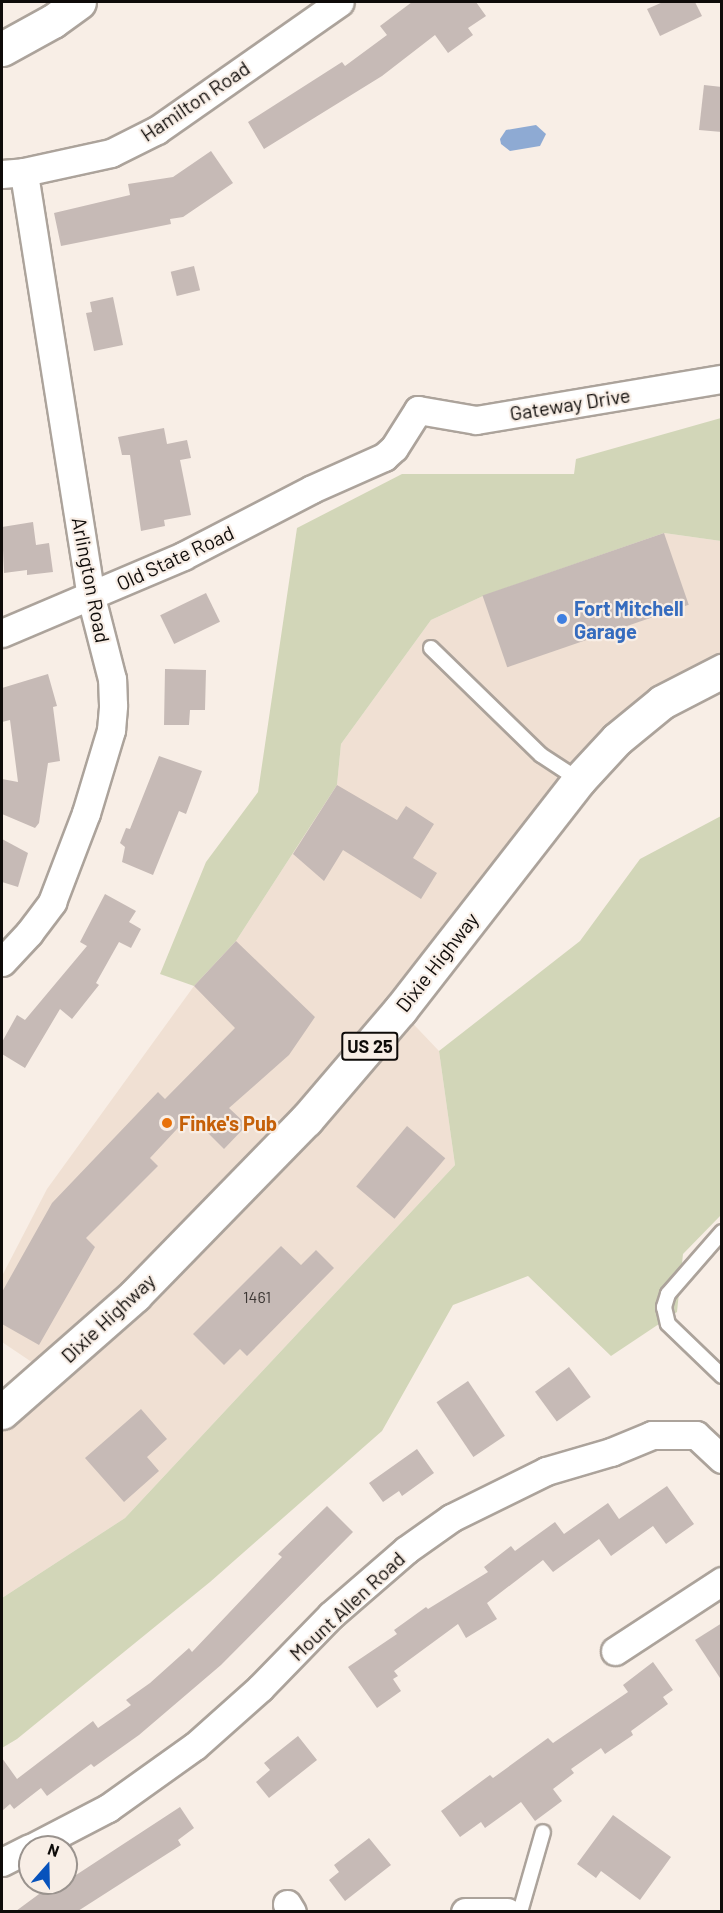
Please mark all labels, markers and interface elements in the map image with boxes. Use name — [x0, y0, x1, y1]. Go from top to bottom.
street label: Hamilton Road — [136, 56, 254, 146]
street label: Gateway Drive — [508, 383, 632, 425]
street label: Arlington Road — [67, 515, 115, 645]
street label: Old State Road — [112, 520, 238, 596]
place label: Fort Mitchell Garage — [574, 596, 684, 643]
marker: Fort Mitchell Garage — [555, 612, 569, 626]
street label: Dixie Highway — [391, 907, 483, 1017]
road number: US 25 — [340, 1031, 400, 1061]
place label: Finke's Pub — [179, 1111, 277, 1135]
marker: Finke's Pub — [160, 1116, 174, 1130]
street label: Dixie Highway — [56, 1268, 160, 1368]
house number: 1461 — [243, 1287, 271, 1307]
street label: Mount Allen Road — [284, 1546, 410, 1666]
north arrow — [18, 1835, 78, 1895]
text: N — [45, 1839, 62, 1860]

